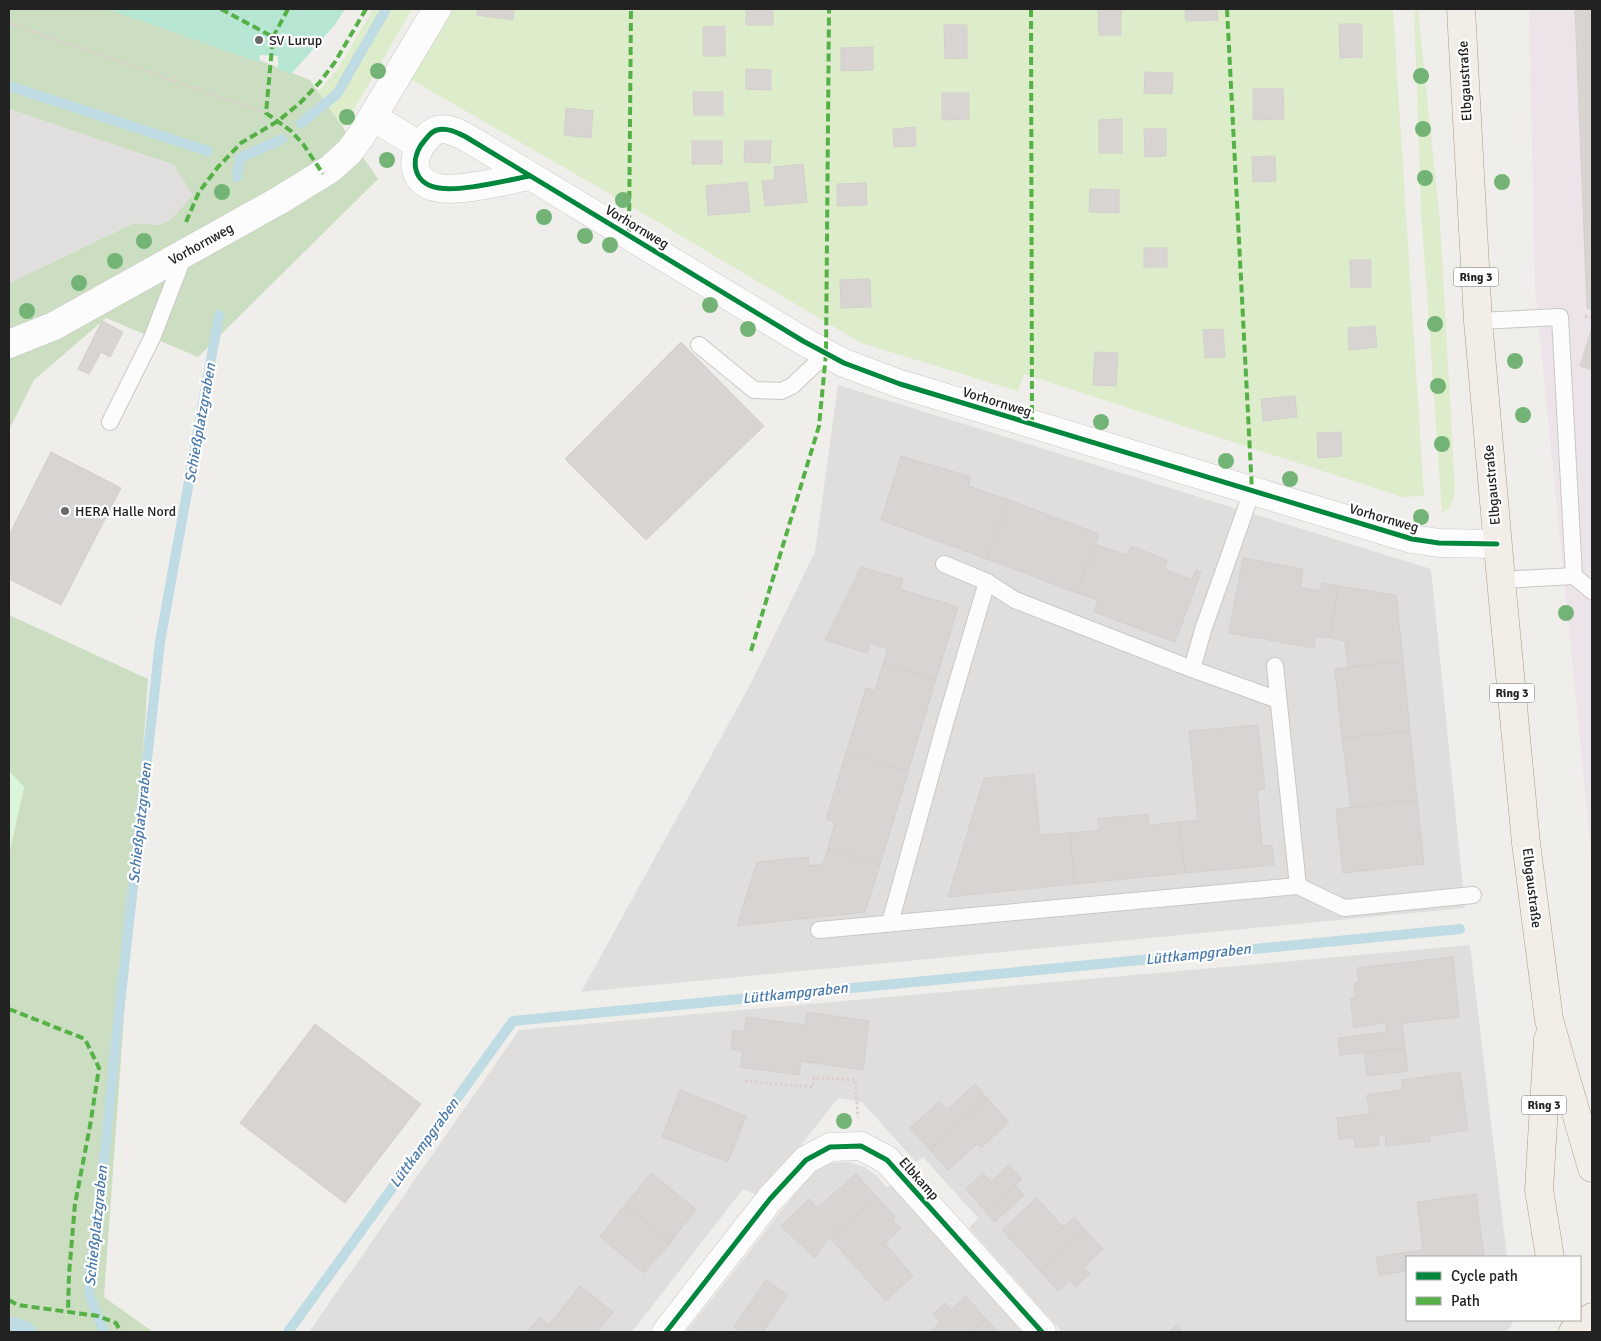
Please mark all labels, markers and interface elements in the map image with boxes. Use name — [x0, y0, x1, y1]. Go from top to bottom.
place label: SV Lurup — [269, 32, 322, 49]
marker: SV Lurup — [253, 34, 265, 46]
street label: Elbgaustraße — [1454, 40, 1476, 122]
street label: Vorhornweg — [602, 201, 672, 253]
street label: Vorhornweg — [166, 219, 236, 269]
road number: Ring 3 — [1454, 268, 1498, 286]
water label: Schießplatzgraben — [181, 361, 220, 484]
street label: Vorhornweg — [960, 383, 1034, 421]
street label: Elbgaustraße — [1480, 444, 1504, 526]
street label: Vorhornweg — [1347, 500, 1421, 536]
place label: HERA Halle Nord — [75, 503, 176, 520]
marker: HERA Halle Nord — [59, 505, 71, 517]
road number: Ring 3 — [1490, 684, 1534, 702]
water label: Schießplatzgraben — [125, 761, 155, 884]
street label: Elbgaustraße — [1519, 847, 1545, 929]
water label: Lüttkampgraben — [1144, 939, 1252, 968]
water label: Lüttkampgraben — [741, 978, 849, 1007]
water label: Lüttkampgraben — [386, 1094, 463, 1191]
road number: Ring 3 — [1522, 1096, 1566, 1114]
street label: Elbkamp — [895, 1154, 943, 1204]
water label: Schießplatzgraben — [81, 1164, 111, 1287]
legend — [1406, 1256, 1581, 1321]
text: Cycle path — [1451, 1267, 1518, 1285]
text: Path — [1451, 1292, 1480, 1310]

